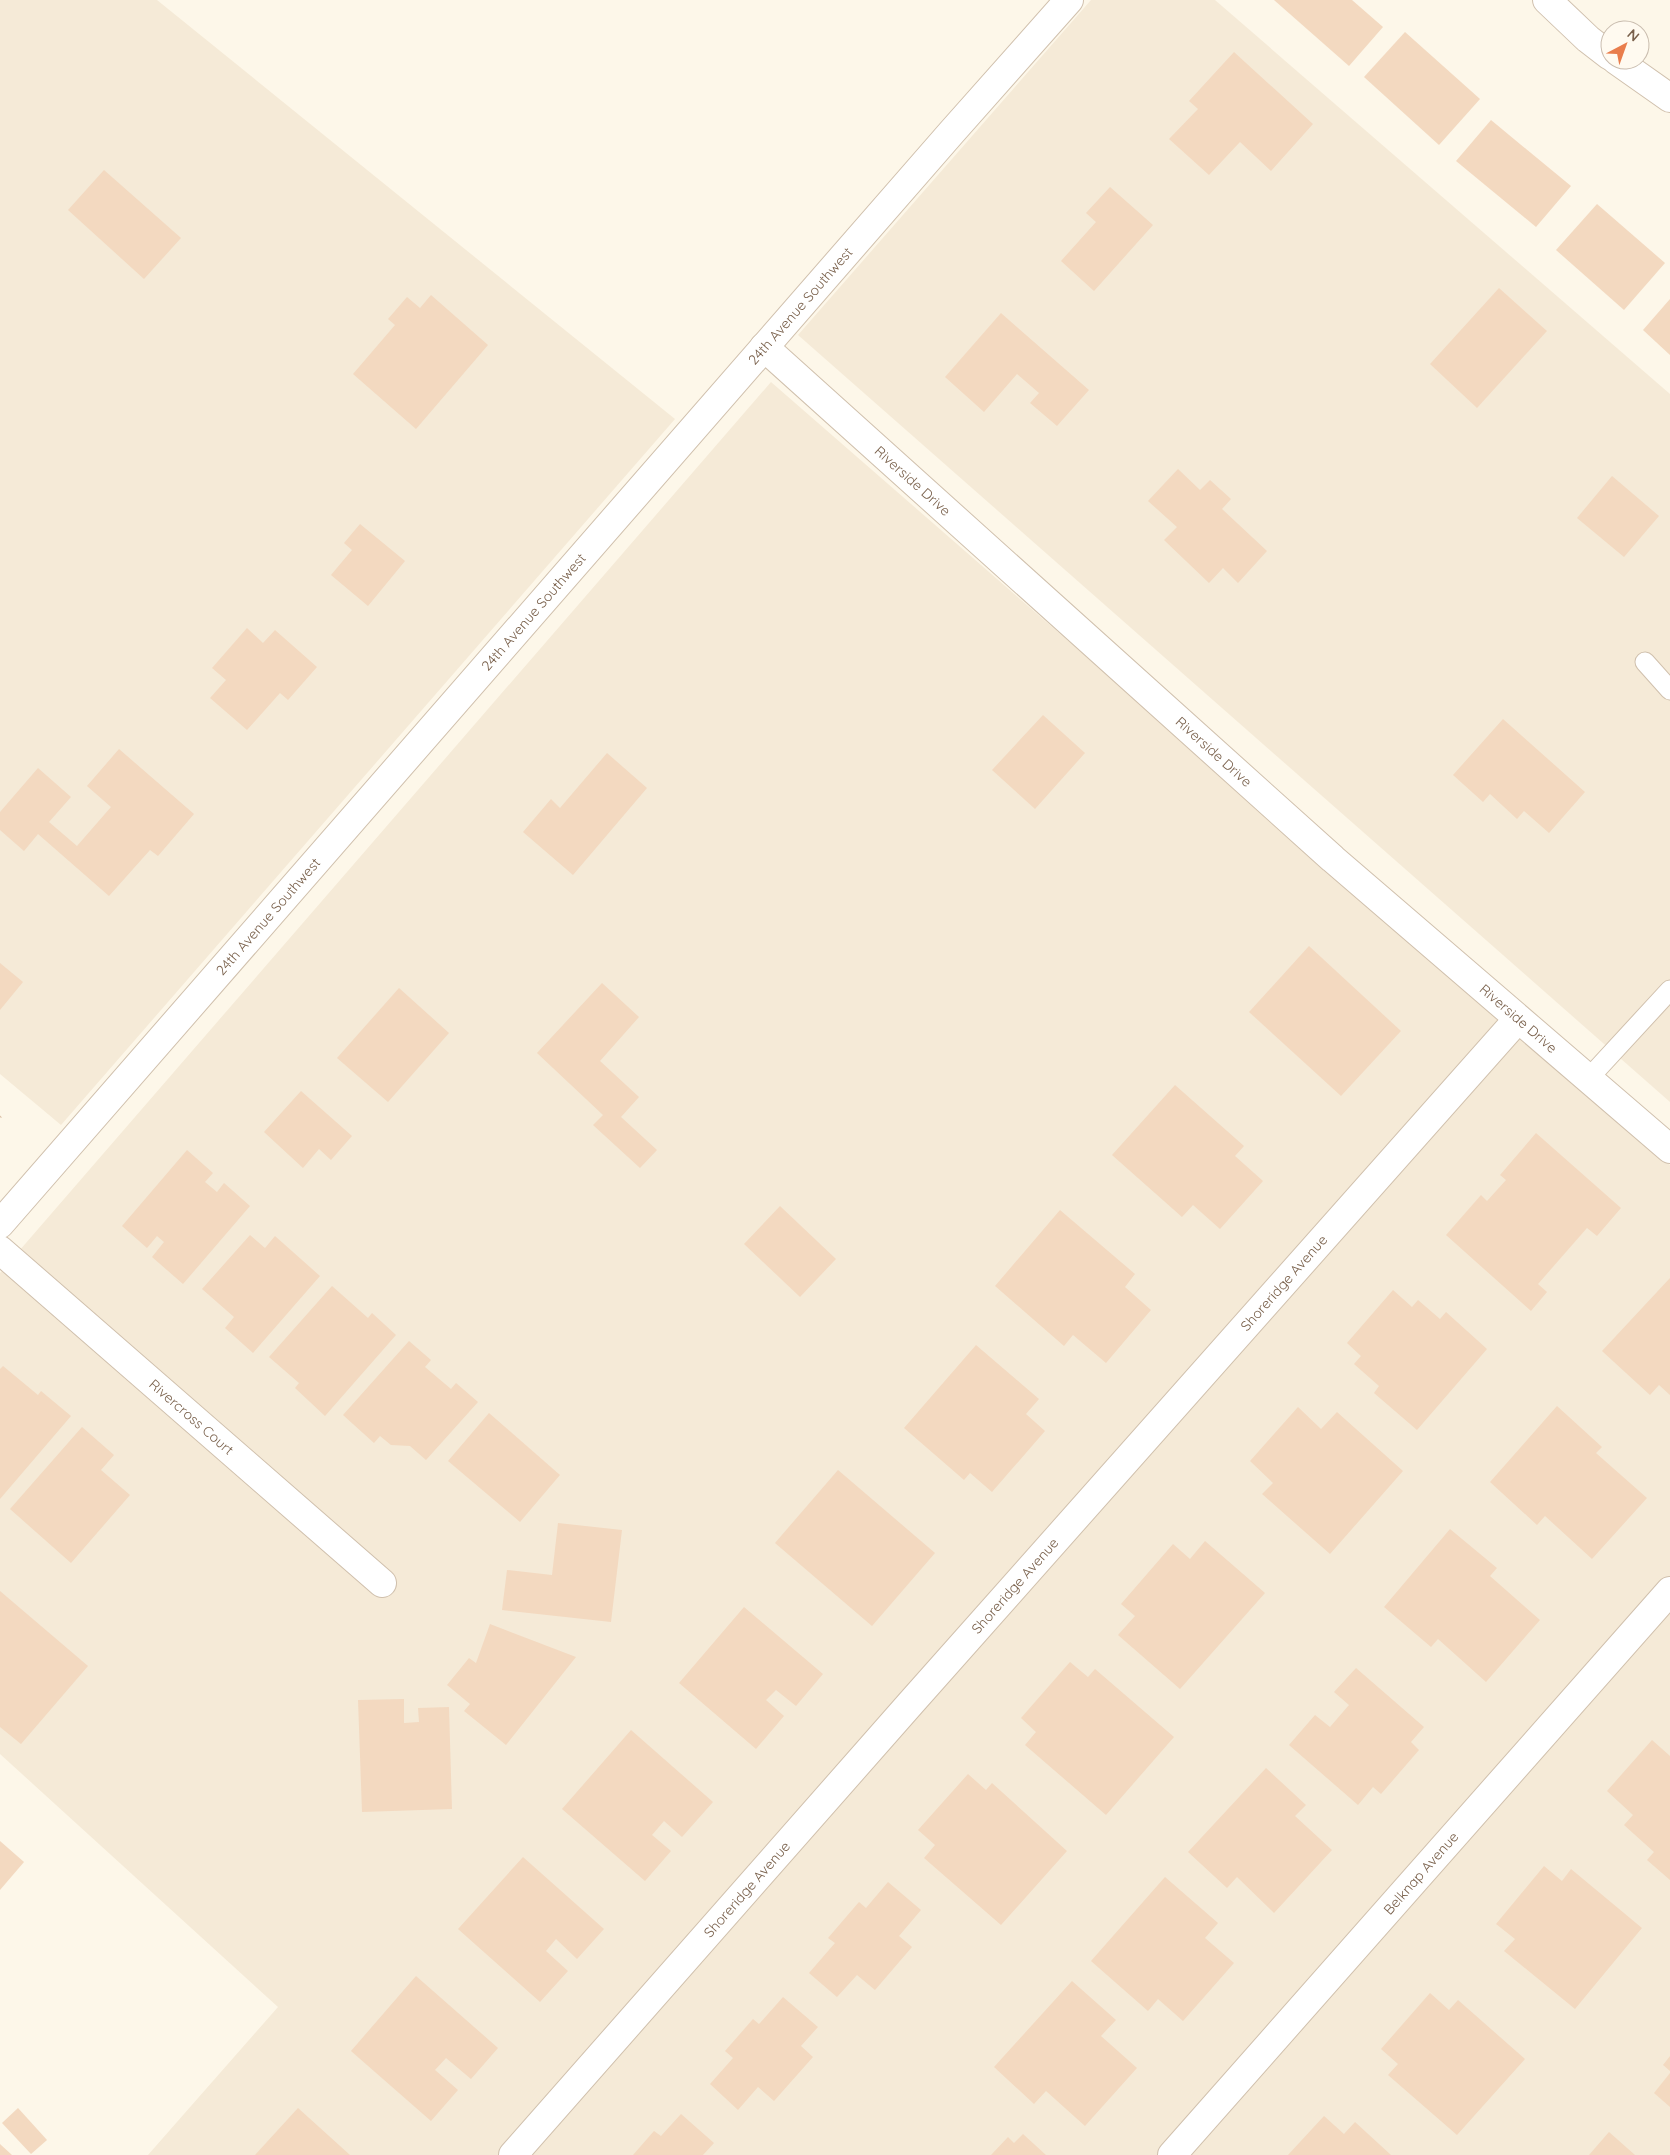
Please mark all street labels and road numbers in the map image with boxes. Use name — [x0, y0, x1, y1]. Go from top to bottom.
street label: 24th Avenue Southwest — [744, 243, 857, 368]
street label: Riverside Drive — [871, 442, 955, 520]
street label: 24th Avenue Southwest — [477, 549, 590, 674]
street label: Riverside Drive — [1172, 713, 1256, 791]
street label: 24th Avenue Southwest — [212, 854, 324, 979]
street label: Riverside Drive — [1476, 980, 1561, 1057]
street label: Shoreridge Avenue — [1237, 1231, 1331, 1335]
street label: Rivercross Court — [145, 1375, 238, 1459]
street label: Shoreridge Avenue — [968, 1534, 1062, 1637]
street label: Belknap Avenue — [1380, 1828, 1462, 1918]
street label: Shoreridge Avenue — [700, 1837, 794, 1941]

